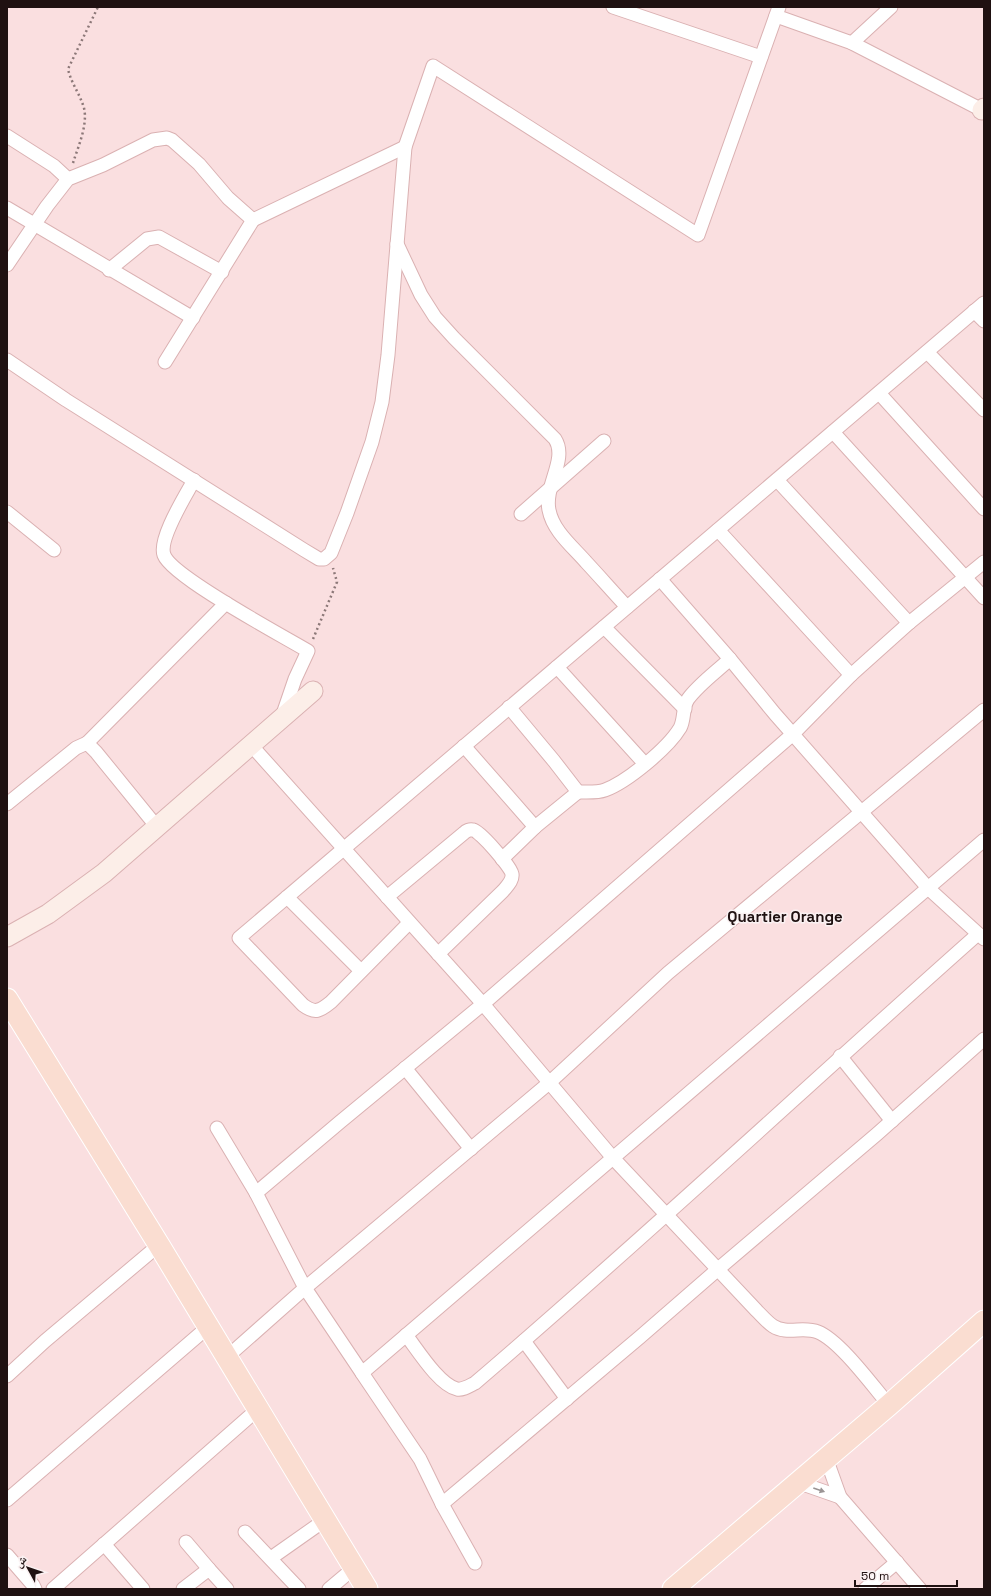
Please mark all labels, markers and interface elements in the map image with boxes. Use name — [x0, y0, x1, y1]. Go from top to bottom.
district label: Quartier Orange — [727, 907, 843, 926]
one-way arrow — [813, 1487, 825, 1493]
north arrow — [8, 1548, 48, 1588]
text: ش — [11, 1552, 30, 1571]
scale bar — [855, 1562, 957, 1588]
text: 50 m — [861, 1568, 889, 1584]

